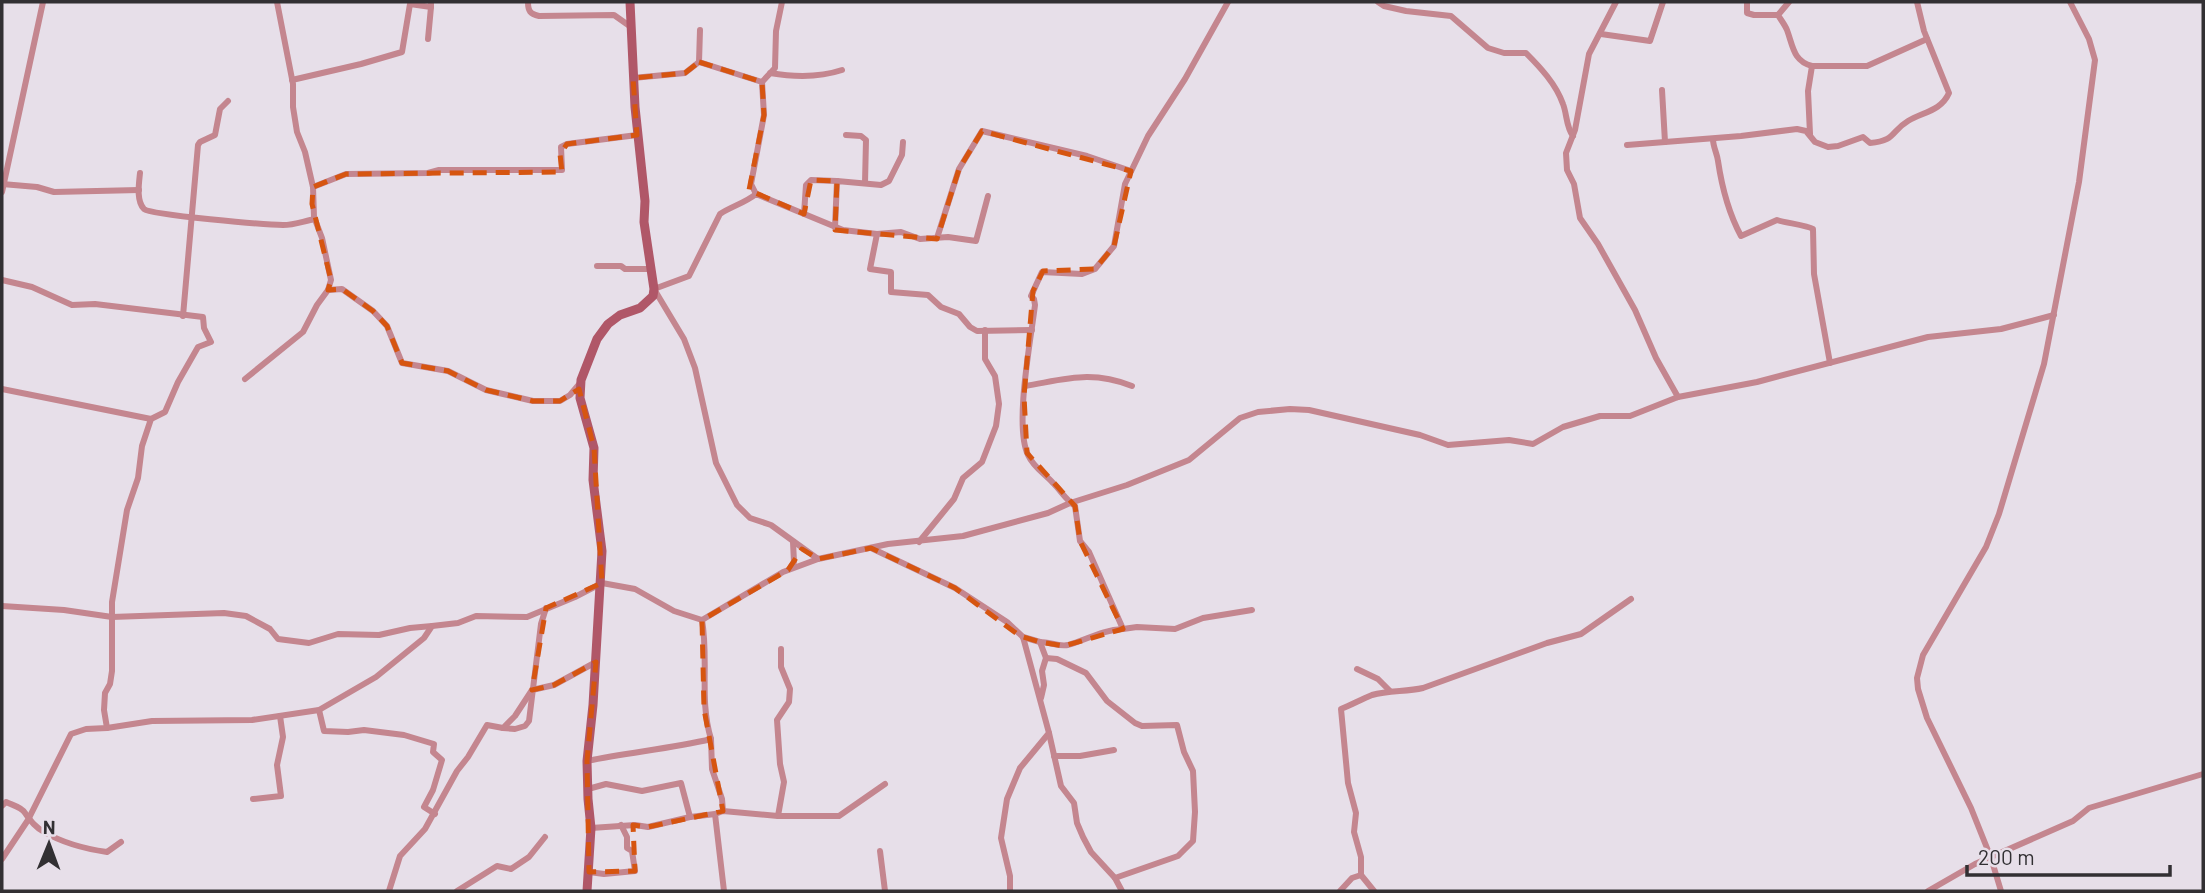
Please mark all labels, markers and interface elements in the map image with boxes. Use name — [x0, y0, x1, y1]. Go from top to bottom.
north arrow — [14, 809, 84, 879]
text: N — [43, 815, 56, 838]
scale bar — [1967, 834, 2170, 878]
text: 200 m — [1978, 844, 2035, 869]

